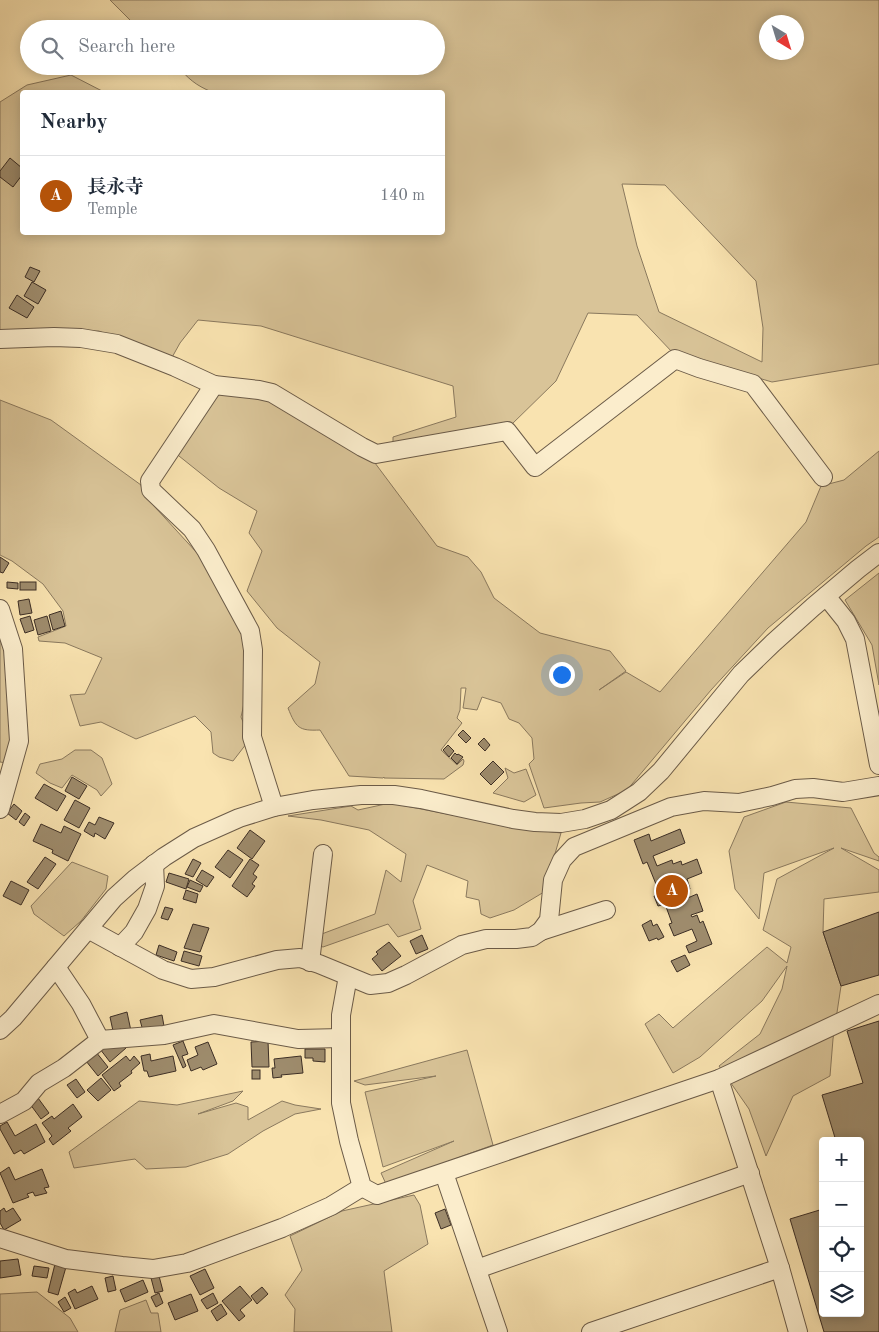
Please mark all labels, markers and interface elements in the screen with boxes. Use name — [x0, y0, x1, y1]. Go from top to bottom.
north arrow — [759, 15, 804, 60]
search box — [20, 20, 445, 75]
icon: search — [38, 34, 66, 62]
text: Search here — [78, 38, 175, 57]
text: Nearby — [40, 112, 108, 133]
text: 長永寺 — [87, 179, 144, 198]
text: A — [50, 188, 62, 204]
text: 140 m — [380, 188, 425, 204]
text: Temple — [87, 202, 137, 218]
your location — [549, 662, 575, 688]
pin: A — [656, 872, 688, 910]
map controls — [819, 1137, 864, 1317]
button: + — [819, 1137, 864, 1182]
button: − — [819, 1182, 864, 1227]
button: locate — [819, 1227, 864, 1272]
button: layers — [819, 1272, 864, 1317]

